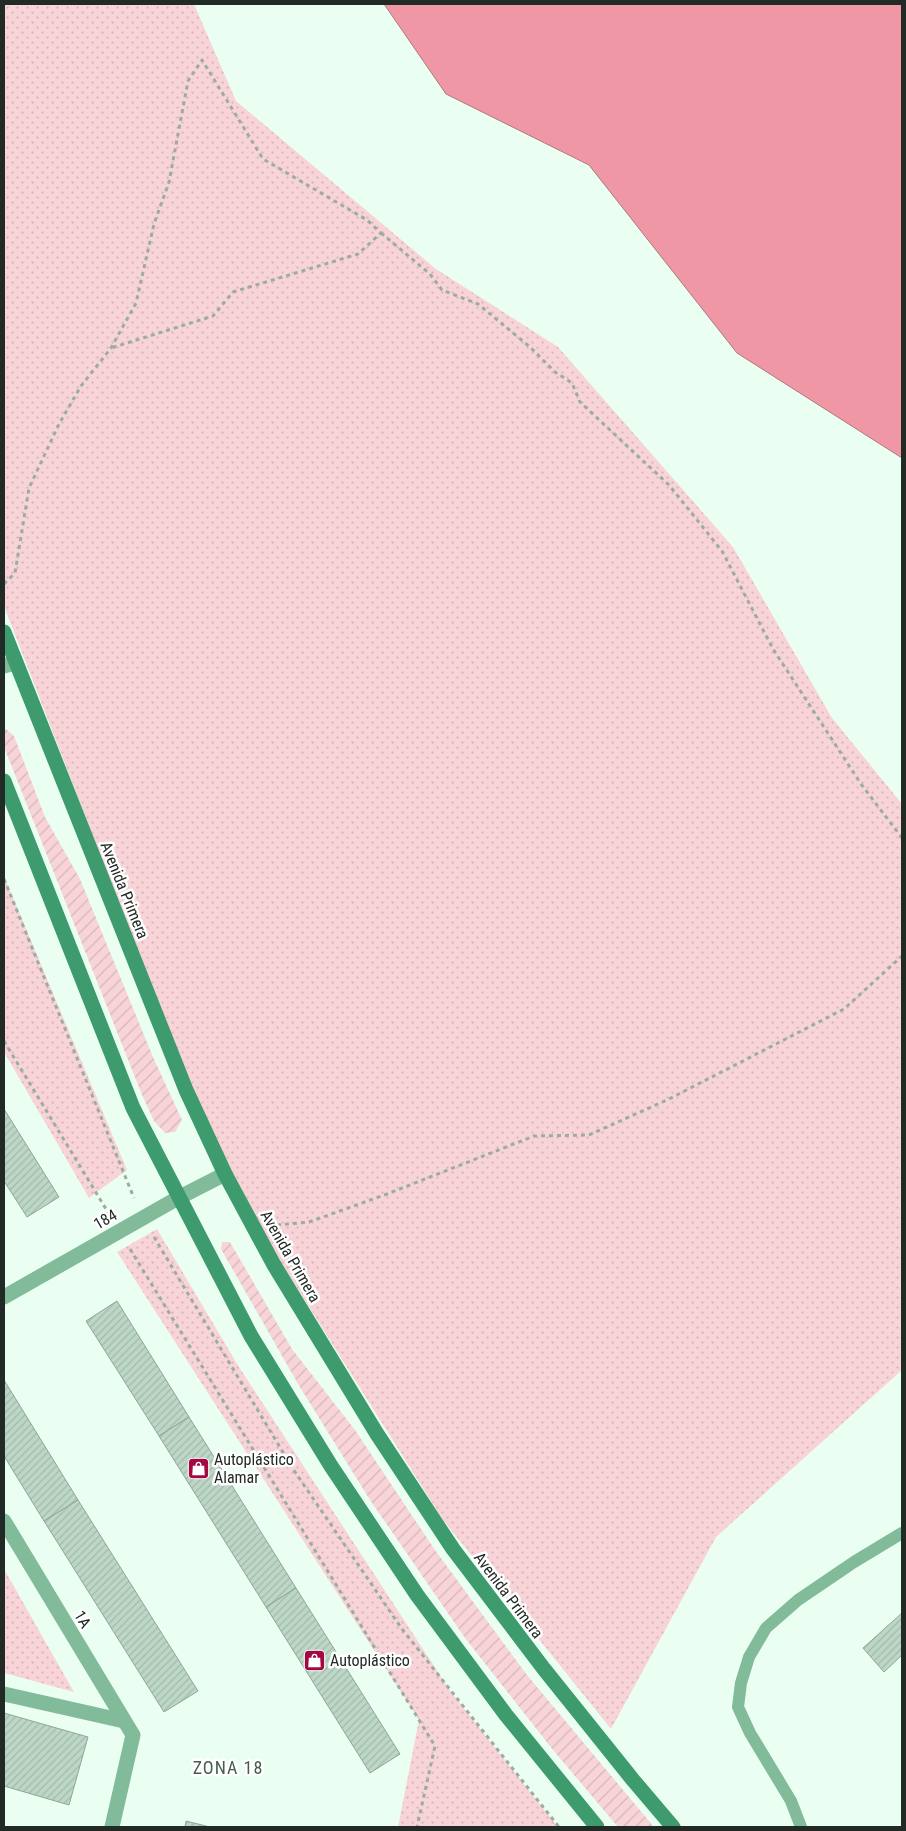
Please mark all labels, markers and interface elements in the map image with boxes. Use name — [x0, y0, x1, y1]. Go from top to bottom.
street label: Avenida Primera — [96, 839, 153, 941]
street label: 184 — [90, 1205, 120, 1234]
street label: Avenida Primera — [257, 1207, 325, 1306]
place label: Autoplástico Alamar — [214, 1450, 294, 1487]
shop icon: Autoplástico Alamar — [186, 1456, 210, 1480]
street label: Avenida Primera — [470, 1548, 547, 1642]
street label: 1A — [70, 1607, 95, 1631]
shop icon: Autoplástico — [302, 1648, 326, 1672]
place label: Autoplástico — [330, 1651, 410, 1670]
district label: ZONA 18 — [193, 1757, 263, 1778]

